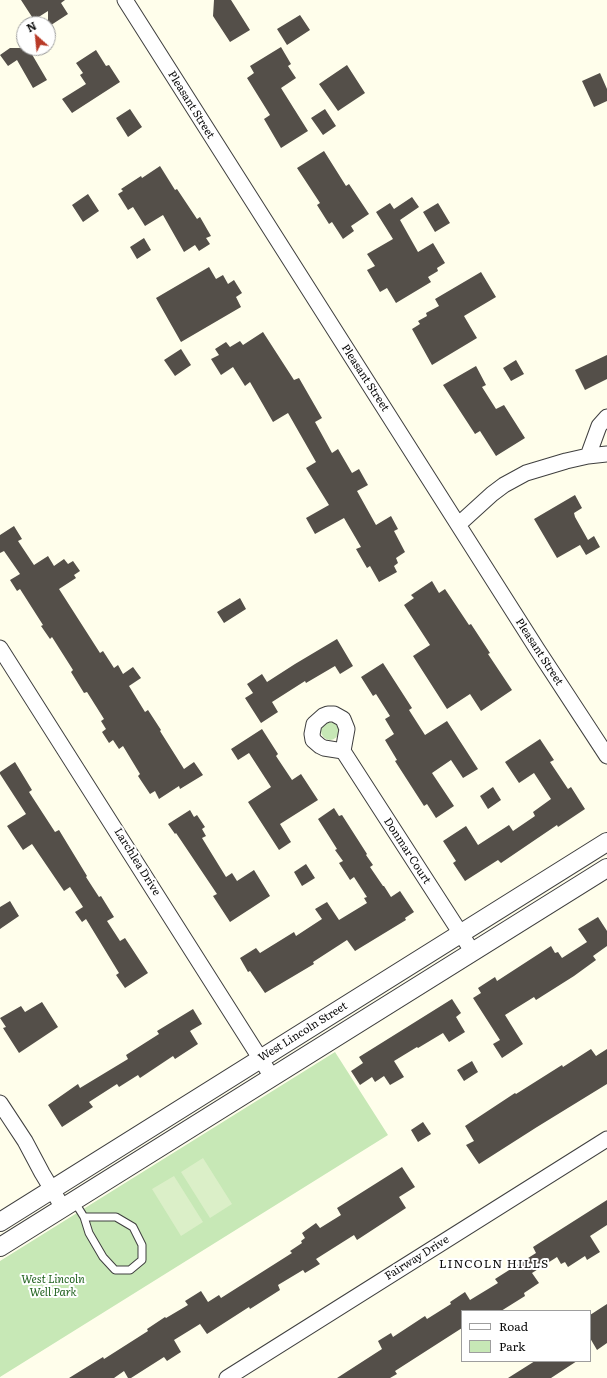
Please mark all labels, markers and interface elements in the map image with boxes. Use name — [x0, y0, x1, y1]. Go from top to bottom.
north arrow — [16, 16, 56, 56]
text: N — [23, 17, 39, 35]
street label: Pleasant Street — [165, 69, 217, 141]
street label: Pleasant Street — [338, 342, 392, 414]
street label: Pleasant Street — [512, 616, 566, 688]
street label: Donmar Court — [381, 815, 433, 887]
street label: Larchlea Drive — [111, 826, 163, 898]
street label: West Lincoln Street — [256, 999, 350, 1065]
street label: Fairway Drive — [382, 1233, 452, 1283]
district label: LINCOLN HILLS — [439, 1257, 549, 1271]
park label: West Lincoln Well Park — [21, 1273, 85, 1299]
legend — [461, 1310, 591, 1362]
text: Road — [499, 1317, 528, 1335]
text: Park — [499, 1337, 525, 1355]

